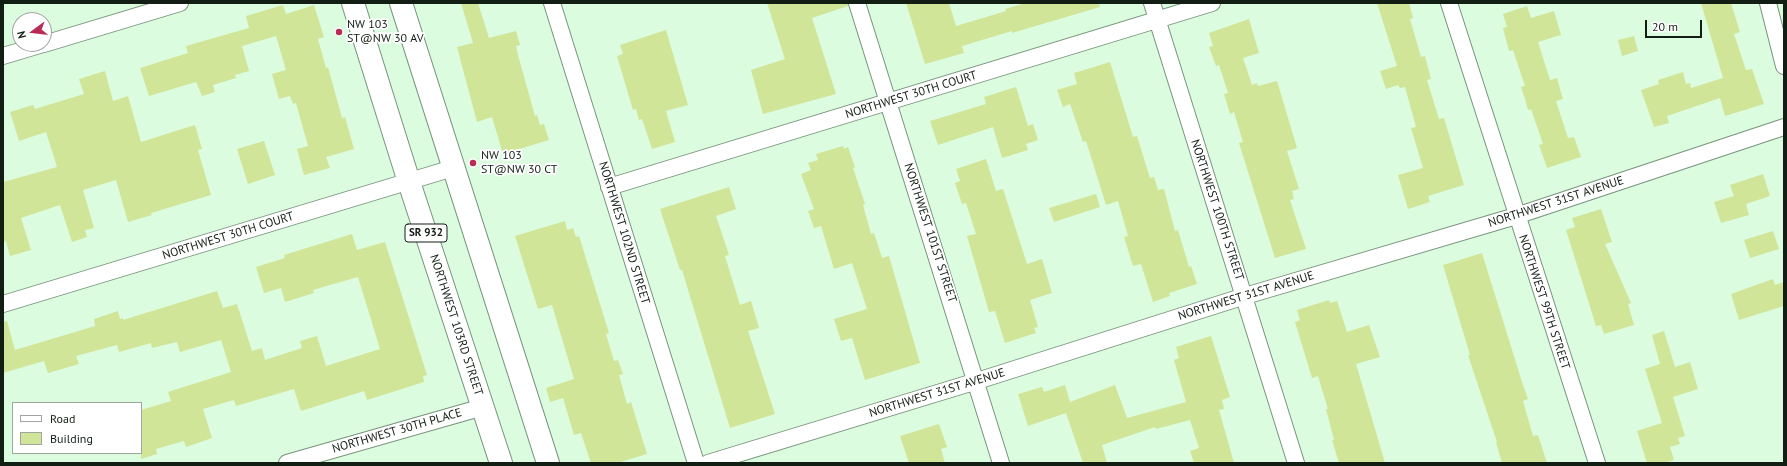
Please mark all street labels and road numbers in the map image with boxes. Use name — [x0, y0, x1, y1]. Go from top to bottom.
street label: NORTHWEST 30TH COURT — [844, 68, 978, 122]
street label: NORTHWEST 100TH STREET — [1187, 138, 1247, 282]
street label: NORTHWEST 102ND STREET — [595, 160, 653, 306]
street label: NORTHWEST 101ST STREET — [901, 162, 959, 304]
street label: NORTHWEST 31ST AVENUE — [1487, 173, 1625, 231]
street label: NORTHWEST 30TH COURT — [161, 209, 295, 263]
road number: SR 932 — [405, 224, 447, 242]
street label: NORTHWEST 99TH STREET — [1515, 233, 1573, 371]
street label: NORTHWEST 103RD STREET — [426, 253, 486, 397]
street label: NORTHWEST 31ST AVENUE — [1176, 268, 1316, 324]
street label: NORTHWEST 31ST AVENUE — [867, 365, 1007, 421]
street label: NORTHWEST 30TH PLACE — [331, 406, 463, 456]

